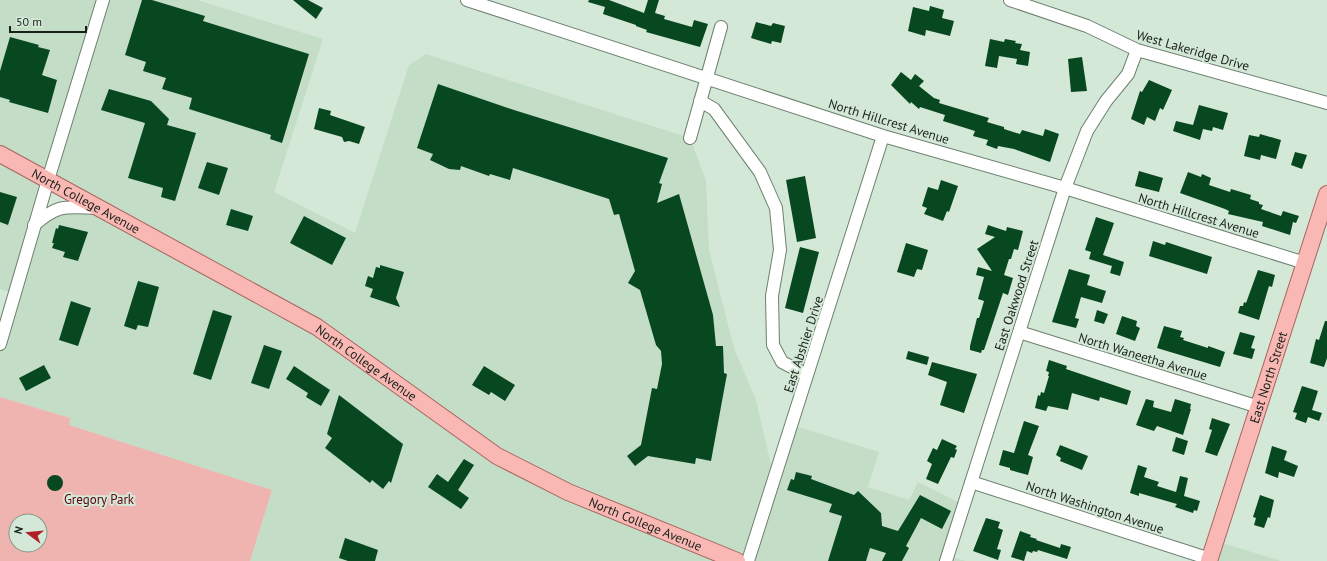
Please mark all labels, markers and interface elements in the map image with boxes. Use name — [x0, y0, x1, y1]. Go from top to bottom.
scale bar — [10, 8, 86, 34]
text: 50 m — [16, 14, 42, 29]
street label: West Lakeridge Drive — [1134, 26, 1251, 75]
street label: North Hillcrest Avenue — [826, 95, 951, 148]
street label: North College Avenue — [29, 165, 143, 238]
street label: North Hillcrest Avenue — [1136, 189, 1261, 242]
street label: East Oakwood Street — [991, 237, 1043, 353]
street label: East Abshier Drive — [780, 294, 827, 395]
street label: North College Avenue — [312, 321, 420, 405]
street label: North Waneetha Avenue — [1076, 329, 1209, 384]
street label: East North Street — [1246, 329, 1291, 426]
street label: North Washington Avenue — [1024, 477, 1166, 538]
park label: Gregory Park — [64, 491, 135, 508]
street label: North College Avenue — [586, 493, 705, 555]
north arrow — [8, 513, 48, 553]
text: N — [11, 525, 26, 536]

